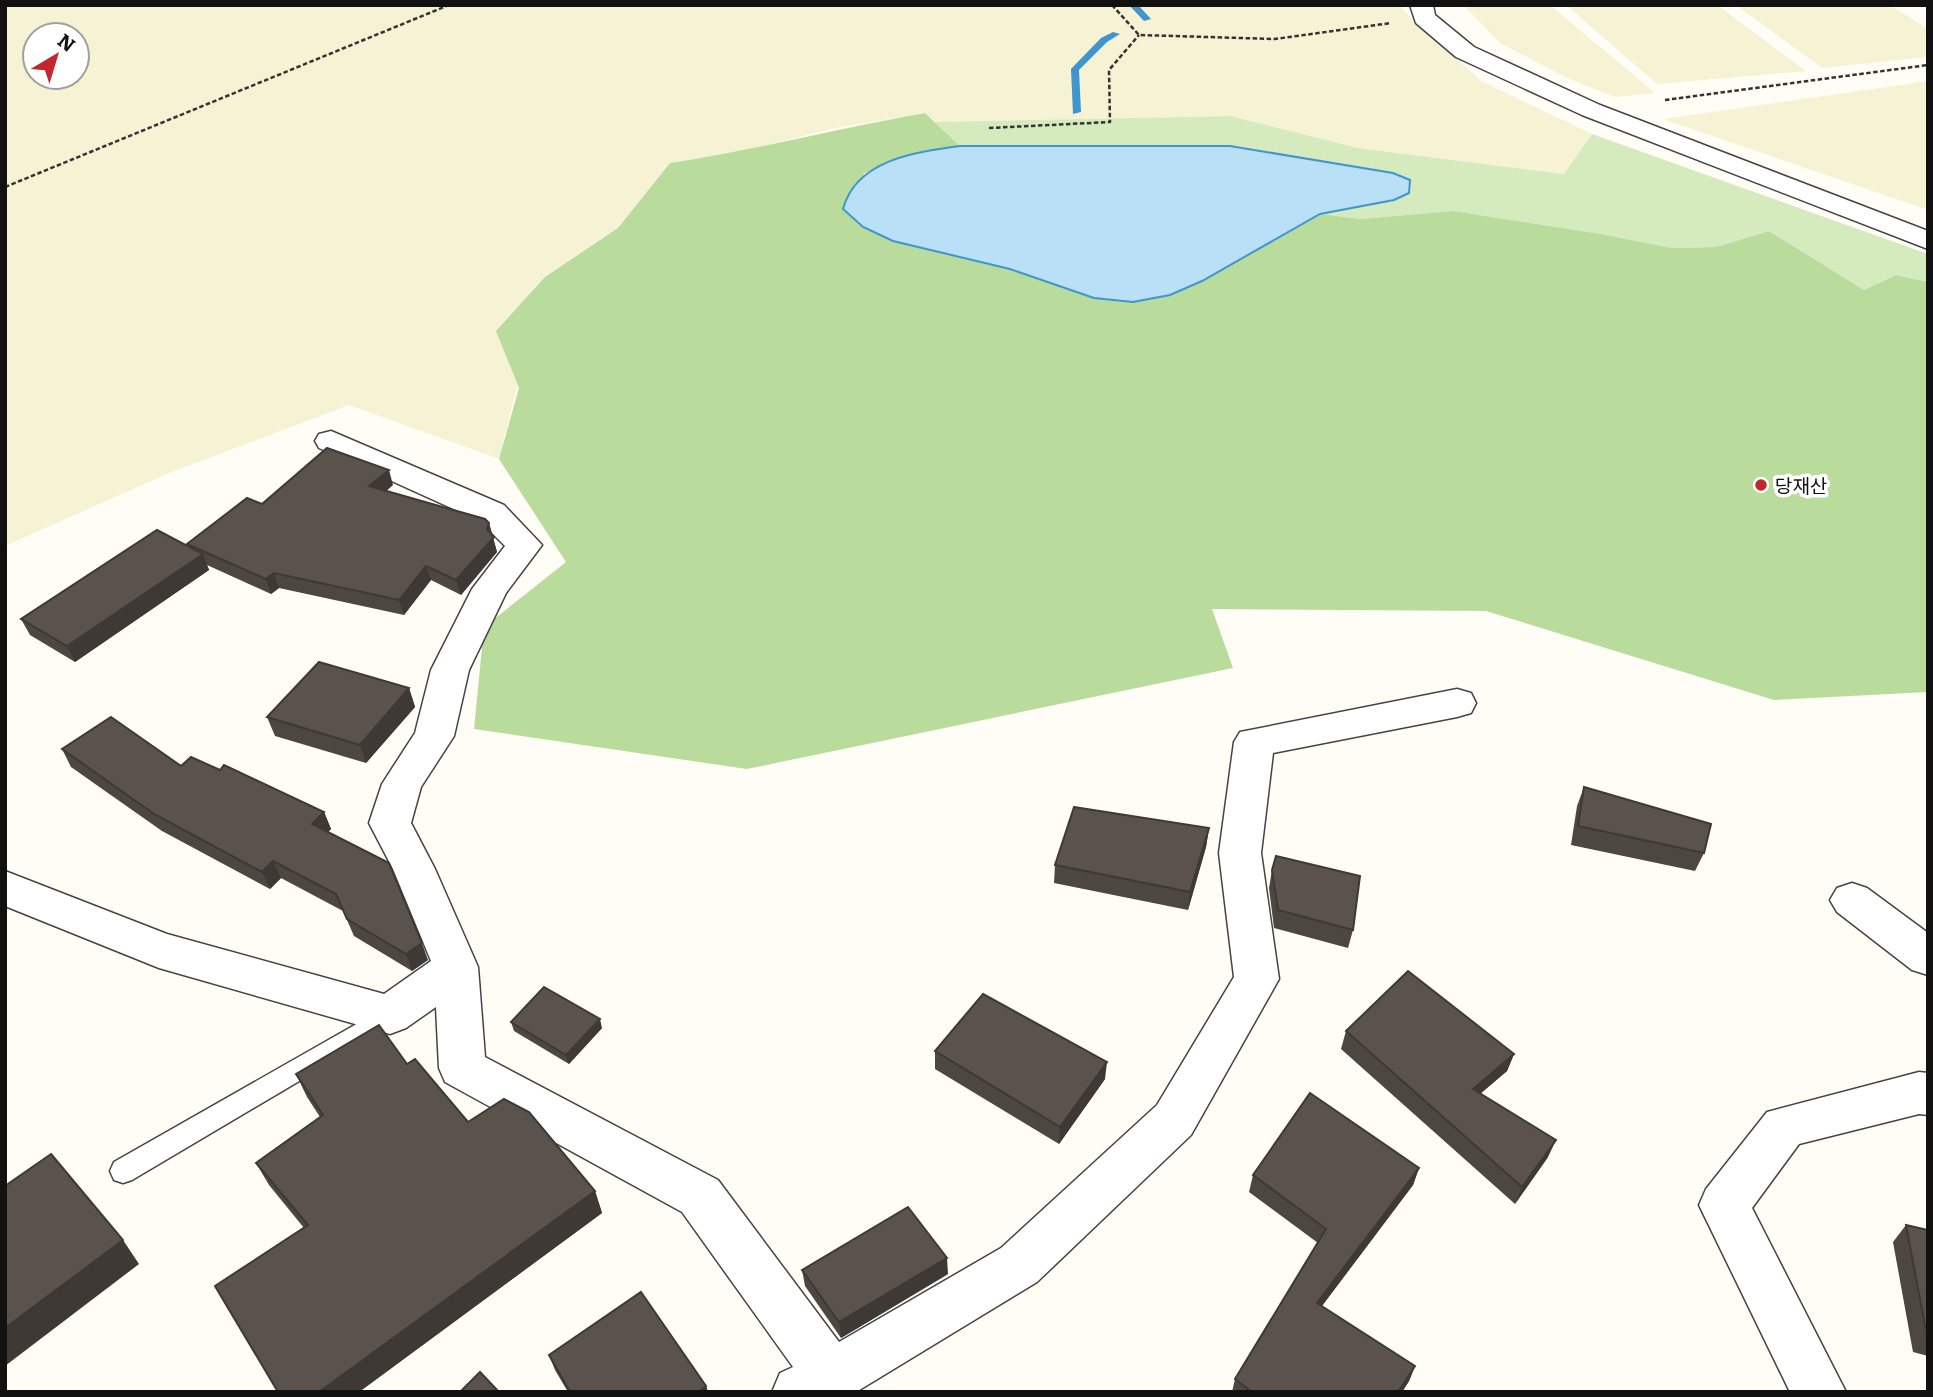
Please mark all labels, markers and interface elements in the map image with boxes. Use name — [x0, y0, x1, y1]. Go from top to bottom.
north arrow — [21, 21, 91, 91]
text: N — [52, 26, 82, 58]
place label: 당재산 — [1775, 471, 1827, 499]
marker: 당재산 — [1753, 477, 1769, 493]

